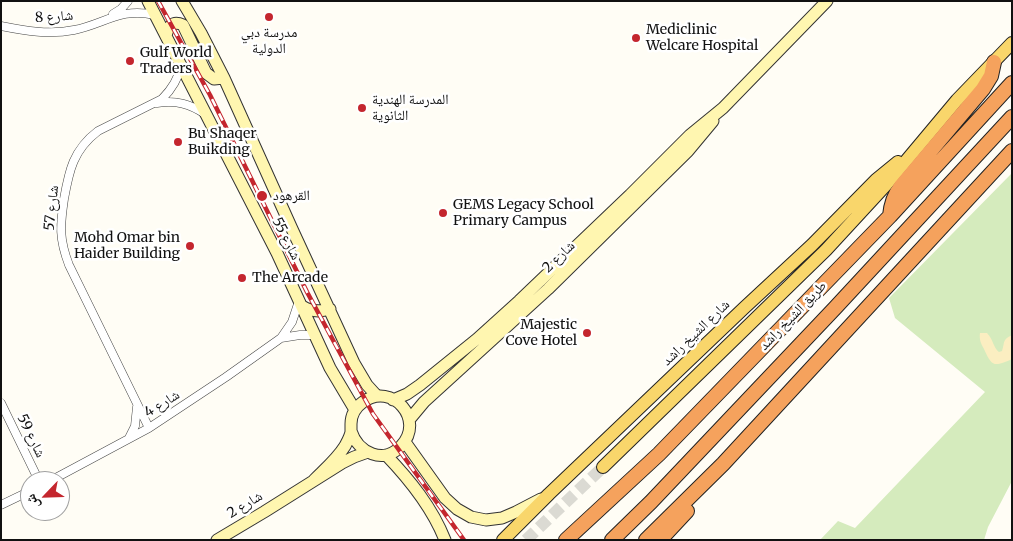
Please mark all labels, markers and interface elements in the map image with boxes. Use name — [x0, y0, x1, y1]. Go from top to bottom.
street label: شارع 8 — [34, 7, 74, 27]
marker: مدرسة دبي الدولية — [263, 11, 275, 23]
place label: Mediclinic Welcare Hospital — [646, 22, 758, 54]
place label: مدرسة دبي الدولية — [241, 25, 297, 58]
marker: Mediclinic Welcare Hospital — [630, 32, 642, 44]
place label: Gulf World Traders — [140, 45, 212, 78]
marker: Gulf World Traders — [124, 55, 136, 67]
place label: المدرسة الهندية الثانوية — [372, 92, 448, 124]
marker: المدرسة الهندية الثانوية — [356, 102, 368, 114]
place label: Bu Shaqer Buikding — [188, 126, 257, 158]
marker: Bu Shaqer Buikding — [172, 136, 184, 148]
street label: شارع 57 — [41, 185, 63, 231]
place label: القرهود — [273, 188, 310, 204]
marker: القرهود — [255, 189, 269, 203]
place label: GEMS Legacy School Primary Campus — [453, 197, 594, 230]
marker: GEMS Legacy School Primary Campus — [437, 207, 449, 219]
street label: شارع 55 — [268, 215, 304, 263]
place label: Mohd Omar bin Haider Building — [74, 230, 180, 262]
street label: شارع 2 — [539, 238, 579, 276]
marker: Mohd Omar bin Haider Building — [184, 240, 196, 252]
place label: The Arcade — [252, 270, 328, 286]
marker: The Arcade — [236, 272, 248, 284]
street label: طريق الشيخ راشد — [756, 278, 830, 354]
street label: شارع الشيخ راشد — [659, 296, 733, 370]
place label: Majestic Cove Hotel — [505, 317, 577, 350]
marker: Majestic Cove Hotel — [581, 327, 593, 339]
street label: شارع 4 — [141, 387, 183, 421]
street label: شارع 59 — [13, 412, 49, 460]
north arrow — [20, 471, 70, 521]
street label: شارع 2 — [224, 488, 266, 522]
text: ش — [21, 491, 43, 512]

